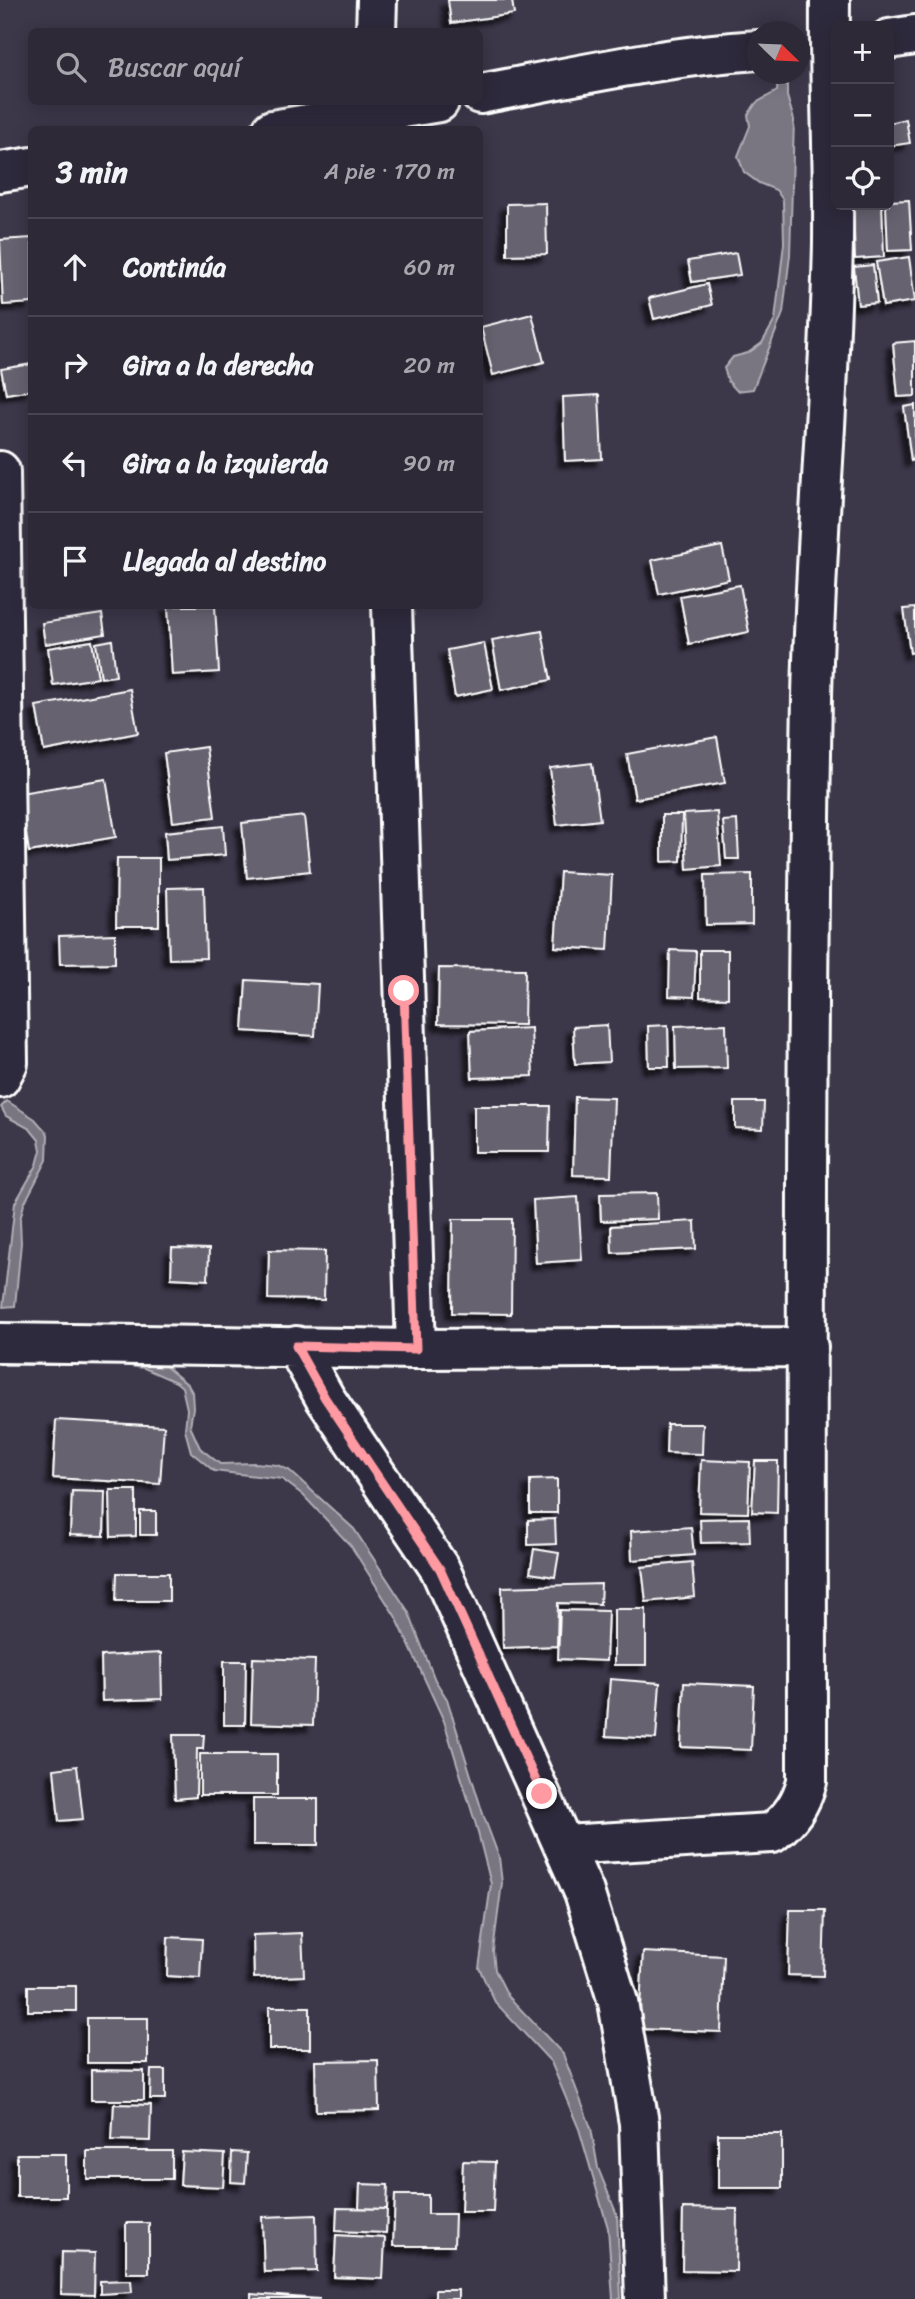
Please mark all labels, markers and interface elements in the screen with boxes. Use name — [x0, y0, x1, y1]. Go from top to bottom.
north arrow — [747, 21, 810, 84]
map controls — [831, 21, 894, 210]
button: + — [831, 21, 894, 84]
search box — [28, 28, 483, 105]
text: Buscar aquí — [108, 44, 241, 90]
icon: search — [52, 48, 90, 86]
button: − — [831, 84, 894, 147]
text: 3 min — [56, 145, 128, 199]
button: locate — [831, 147, 894, 210]
text: A pie · 170 m — [324, 151, 455, 192]
text: Continúa — [123, 244, 226, 290]
text: 60 m — [404, 247, 455, 288]
icon: ahead — [56, 248, 94, 286]
text: Gira a la derecha — [123, 342, 314, 388]
text: 20 m — [404, 345, 455, 386]
icon: right — [56, 346, 94, 384]
text: Gira a la izquierda — [123, 440, 328, 486]
text: 90 m — [403, 443, 455, 484]
icon: left — [56, 444, 94, 482]
text: Llegada al destino — [123, 538, 326, 584]
icon: arrive — [56, 542, 94, 580]
route start — [388, 975, 419, 1006]
route end — [526, 1778, 557, 1809]

